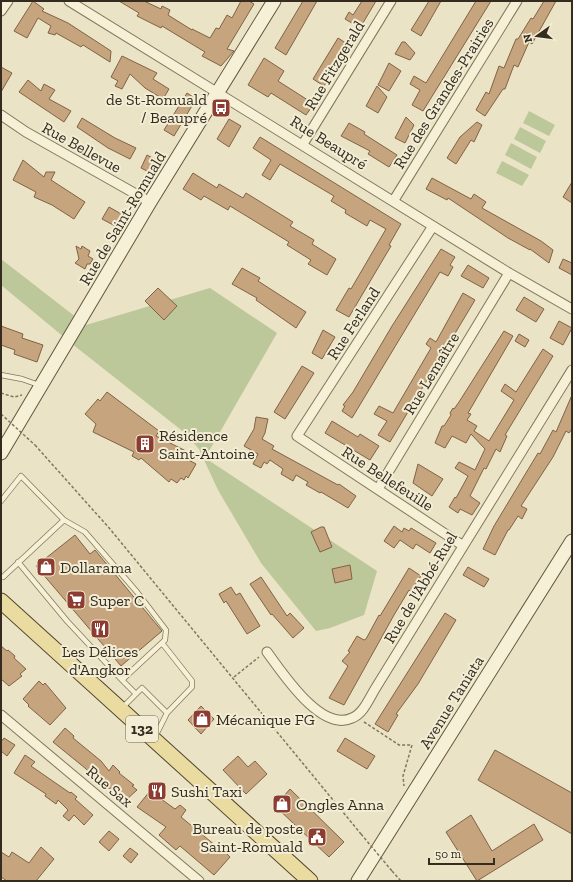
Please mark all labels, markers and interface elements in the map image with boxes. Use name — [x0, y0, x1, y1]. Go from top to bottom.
street label: Rue des Grandes-Prairies — [389, 14, 498, 172]
north arrow — [517, 16, 557, 56]
street label: Rue Fitzgerald — [300, 17, 369, 113]
text: N — [520, 32, 535, 44]
place label: de St-Romuald / Beaupré — [106, 90, 207, 127]
bus stop icon: de St-Romuald / Beaupré — [210, 97, 232, 119]
street label: Rue Beaupré — [287, 111, 371, 174]
street label: Rue Bellevue — [39, 118, 125, 177]
street label: Rue de Saint-Romuald — [75, 148, 170, 288]
street label: Rue Ferland — [323, 283, 384, 363]
street label: Rue Lemaître — [399, 329, 463, 418]
place label: Résidence Saint-Antoine — [159, 426, 255, 463]
building icon: Résidence Saint-Antoine — [134, 433, 156, 455]
street label: Rue Bellefeuille — [338, 442, 437, 515]
street label: Rue de l'Abbé-Ruel — [380, 528, 461, 647]
shop icon: Dollarama — [35, 556, 57, 578]
place label: Dollarama — [60, 558, 132, 577]
supermarket icon: Super C — [65, 589, 87, 611]
place label: Super C — [90, 591, 144, 610]
restaurant icon: Les Délices d'Angkor — [89, 618, 111, 640]
place label: Les Délices d'Angkor — [62, 642, 138, 679]
street label: Avenue Taniata — [415, 652, 488, 752]
shop icon: Mécanique FG — [191, 708, 213, 730]
place label: Mécanique FG — [216, 710, 315, 729]
road number: 132 — [126, 716, 158, 742]
street label: Rue Sax — [83, 762, 137, 811]
restaurant icon: Sushi Taxi — [146, 780, 168, 802]
place label: Sushi Taxi — [171, 782, 243, 801]
shop icon: Ongles Anna — [271, 793, 293, 815]
place label: Ongles Anna — [296, 795, 384, 814]
place label: Bureau de poste Saint-Romuald — [192, 819, 303, 856]
public building icon: Bureau de poste Saint-Romuald — [306, 826, 328, 848]
scale bar — [429, 840, 494, 866]
text: 50 m — [435, 847, 462, 861]

